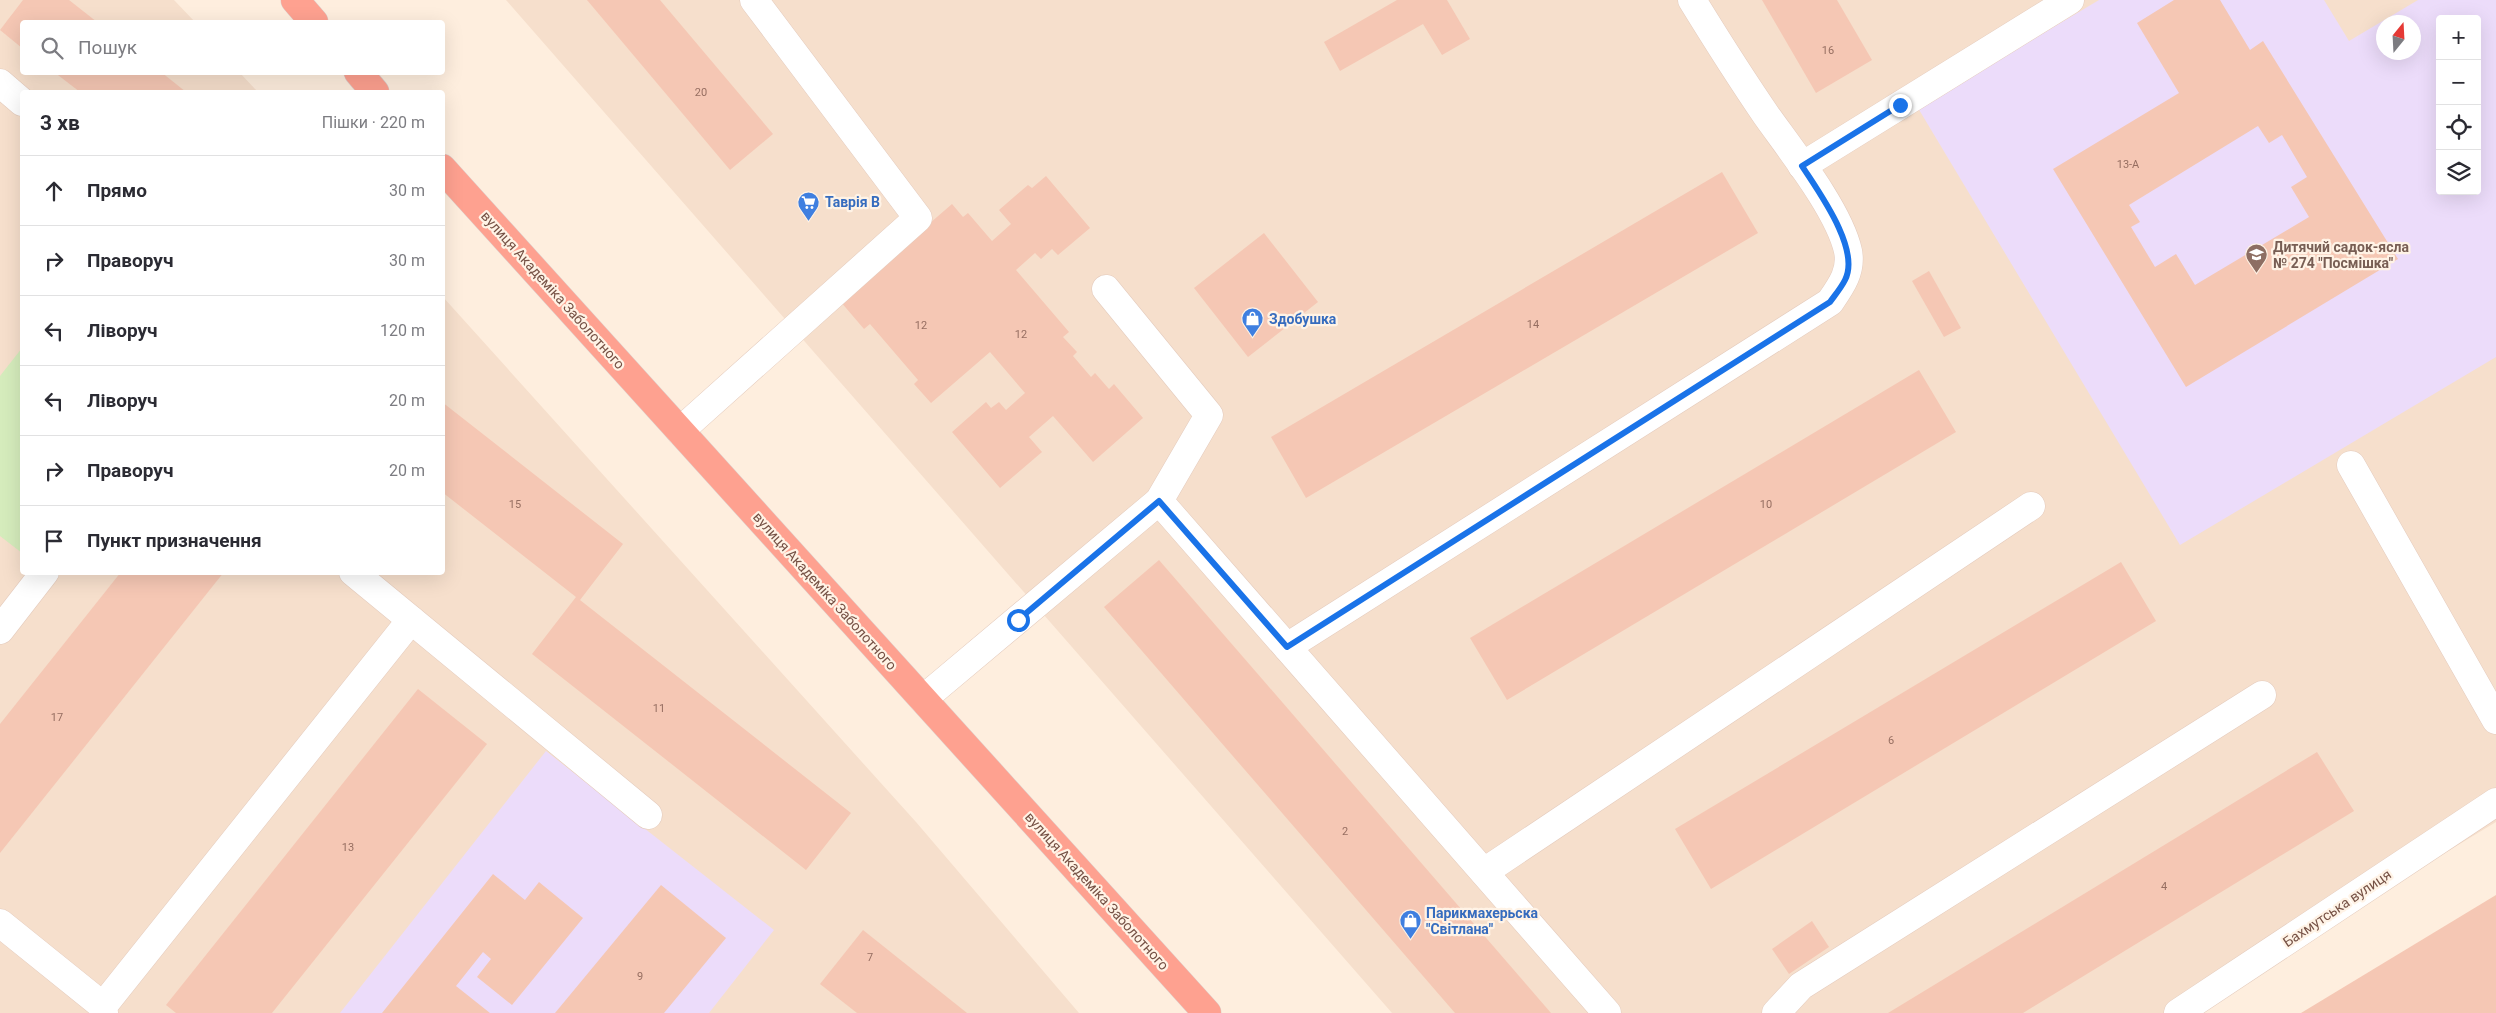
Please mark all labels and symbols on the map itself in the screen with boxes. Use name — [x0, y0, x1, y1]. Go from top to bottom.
north arrow — [2376, 15, 2421, 60]
house number: 16 — [1822, 44, 1834, 57]
house number: 20 — [695, 86, 707, 99]
route end — [1889, 94, 1912, 117]
house number: 13-А — [2117, 158, 2140, 171]
supermarket icon: Таврія В — [797, 190, 821, 221]
place label: Таврія В — [825, 194, 880, 210]
street label: вулиця Академіка Заболотного — [478, 208, 628, 372]
place label: Дитячий садок-ясла № 274 "Посмішка" — [2273, 239, 2409, 271]
school or university icon: Дитячий садок-ясла № 274 "Посмішка" — [2245, 243, 2269, 274]
shop icon: Здобушка — [1241, 307, 1265, 338]
place label: Здобушка — [1269, 311, 1337, 327]
house number: 14 — [1527, 318, 1539, 331]
house number: 12 — [915, 319, 927, 332]
house number: 12 — [1015, 328, 1027, 341]
house number: 15 — [509, 498, 521, 511]
house number: 10 — [1760, 498, 1772, 511]
street label: вулиця Академіка Заболотного — [750, 509, 900, 673]
route start — [1007, 609, 1030, 632]
house number: 11 — [653, 702, 665, 715]
house number: 17 — [51, 711, 63, 724]
house number: 6 — [1888, 734, 1894, 747]
street label: вулиця Академіка Заболотного — [1022, 809, 1172, 973]
house number: 2 — [1342, 825, 1348, 838]
house number: 13 — [342, 841, 354, 854]
street label: Бахмутська вулиця — [2280, 866, 2394, 950]
house number: 4 — [2161, 880, 2167, 893]
place label: Парикмахерьска "Світлана" — [1426, 905, 1539, 937]
shop icon: Парикмахерьска "Світлана" — [1398, 909, 1422, 940]
house number: 7 — [867, 951, 873, 964]
house number: 9 — [637, 970, 643, 983]

